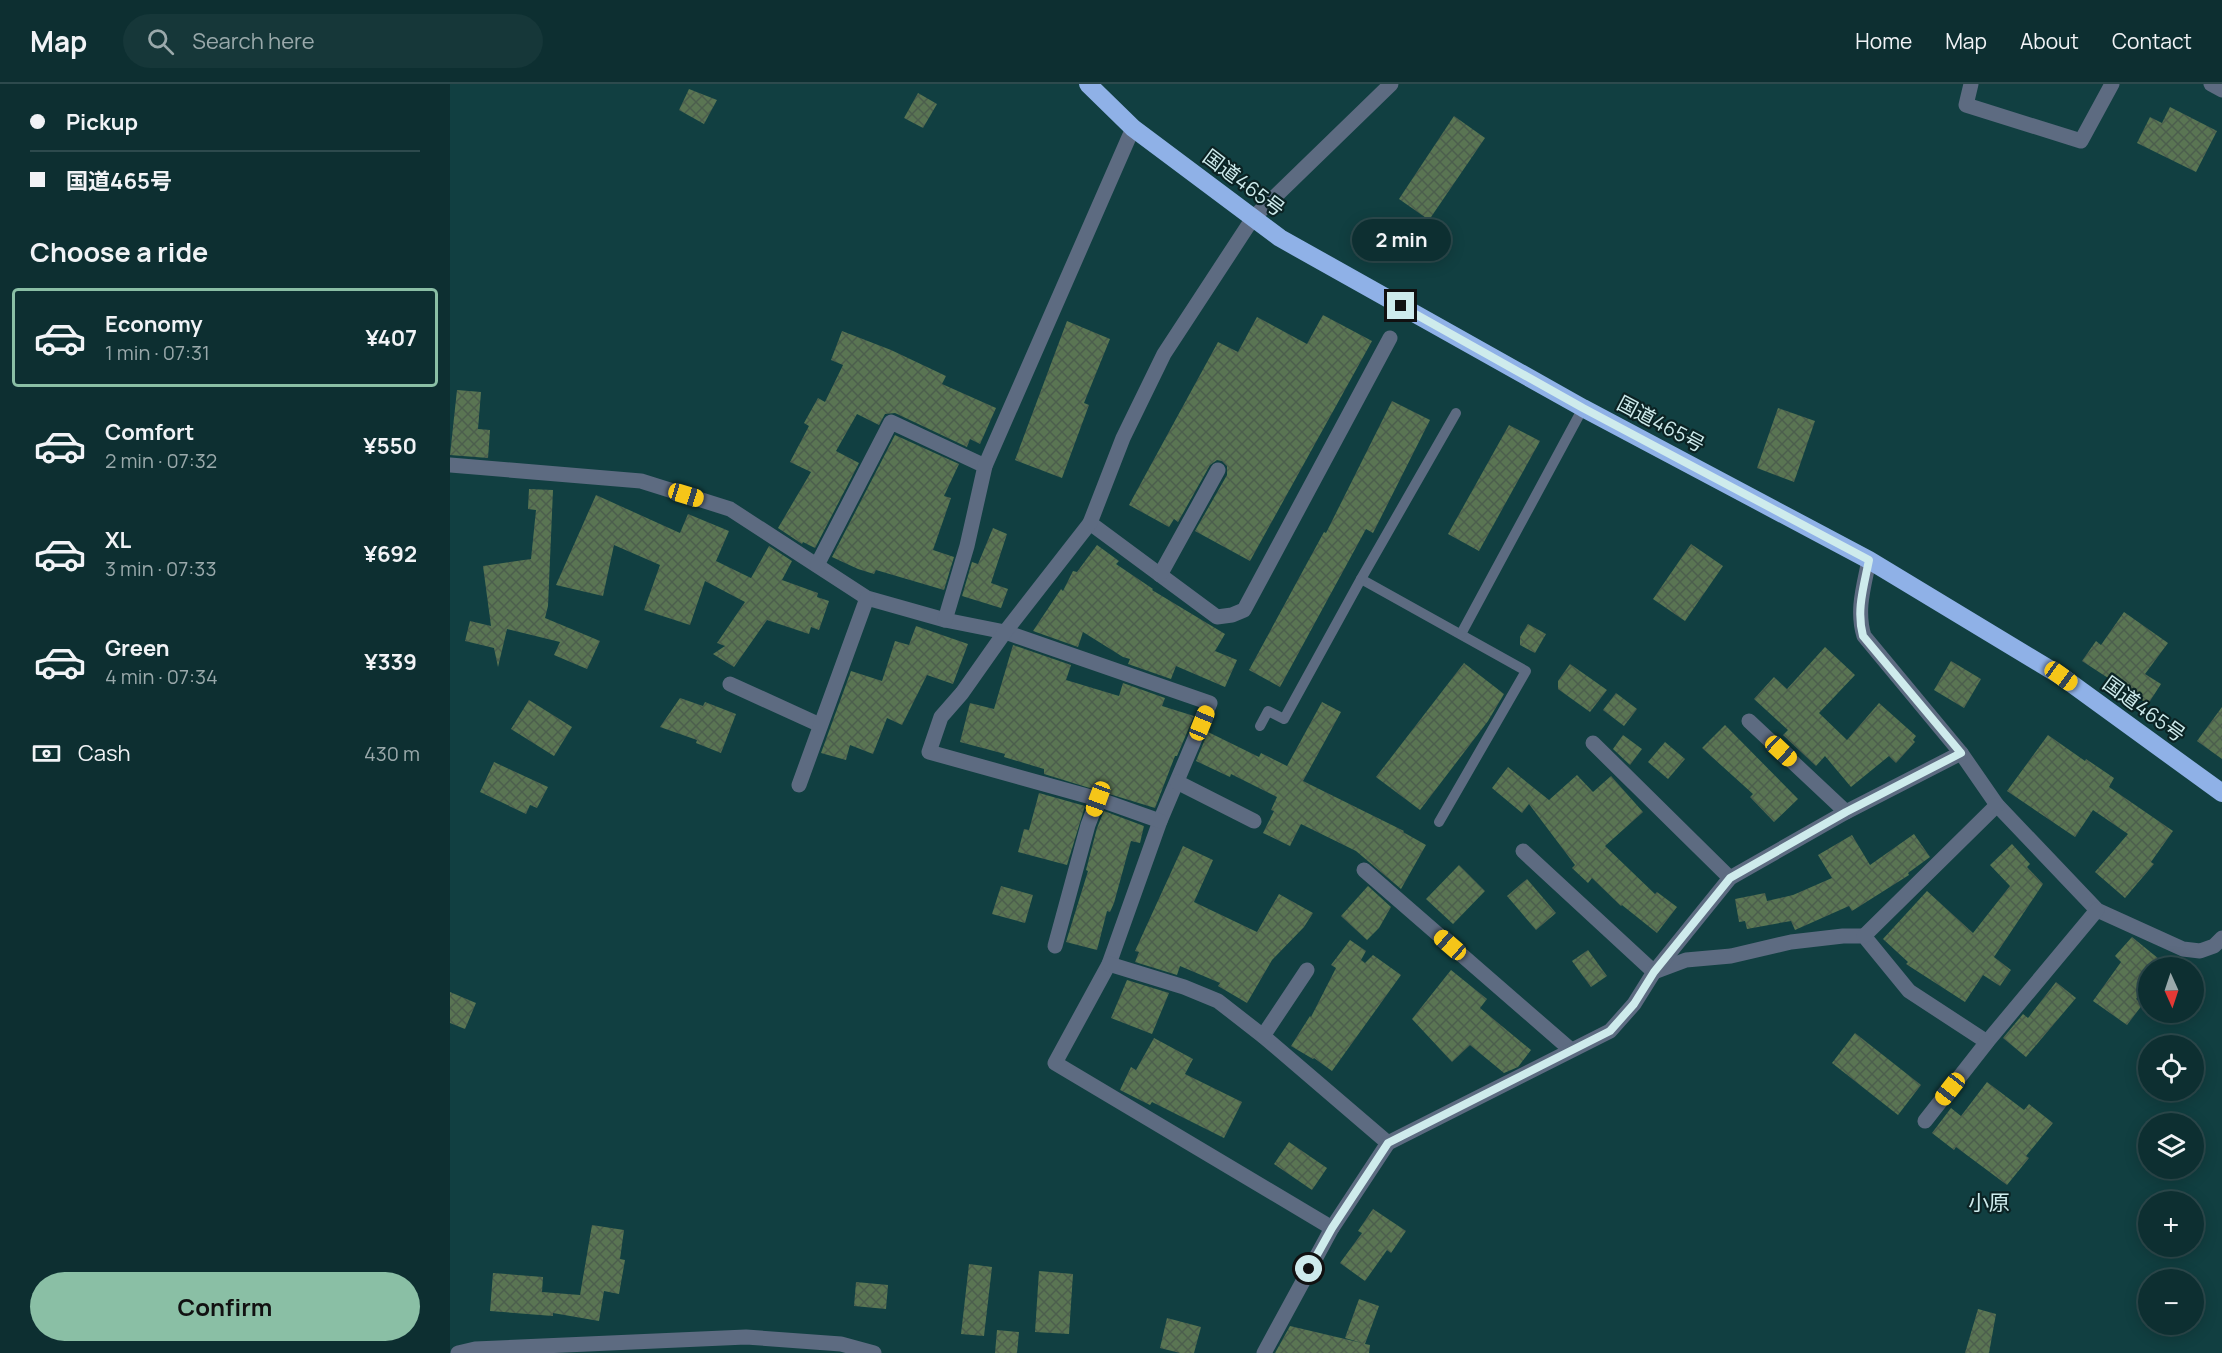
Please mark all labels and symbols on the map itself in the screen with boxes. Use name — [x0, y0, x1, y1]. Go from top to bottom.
street label: 国道465号 — [1198, 143, 1291, 222]
callout: 2 min — [1352, 219, 1450, 261]
route end — [1387, 292, 1414, 319]
street label: 国道465号 — [1613, 389, 1710, 458]
car — [666, 481, 706, 509]
car — [2041, 658, 2081, 694]
street label: 国道465号 — [2098, 670, 2191, 748]
car — [1187, 703, 1217, 743]
car — [1762, 732, 1800, 770]
car — [1083, 779, 1113, 819]
car — [1431, 926, 1469, 964]
north arrow — [2138, 957, 2204, 1023]
car — [1932, 1069, 1968, 1109]
district label: 小原 — [1968, 1188, 2010, 1216]
route start — [1295, 1255, 1322, 1282]

